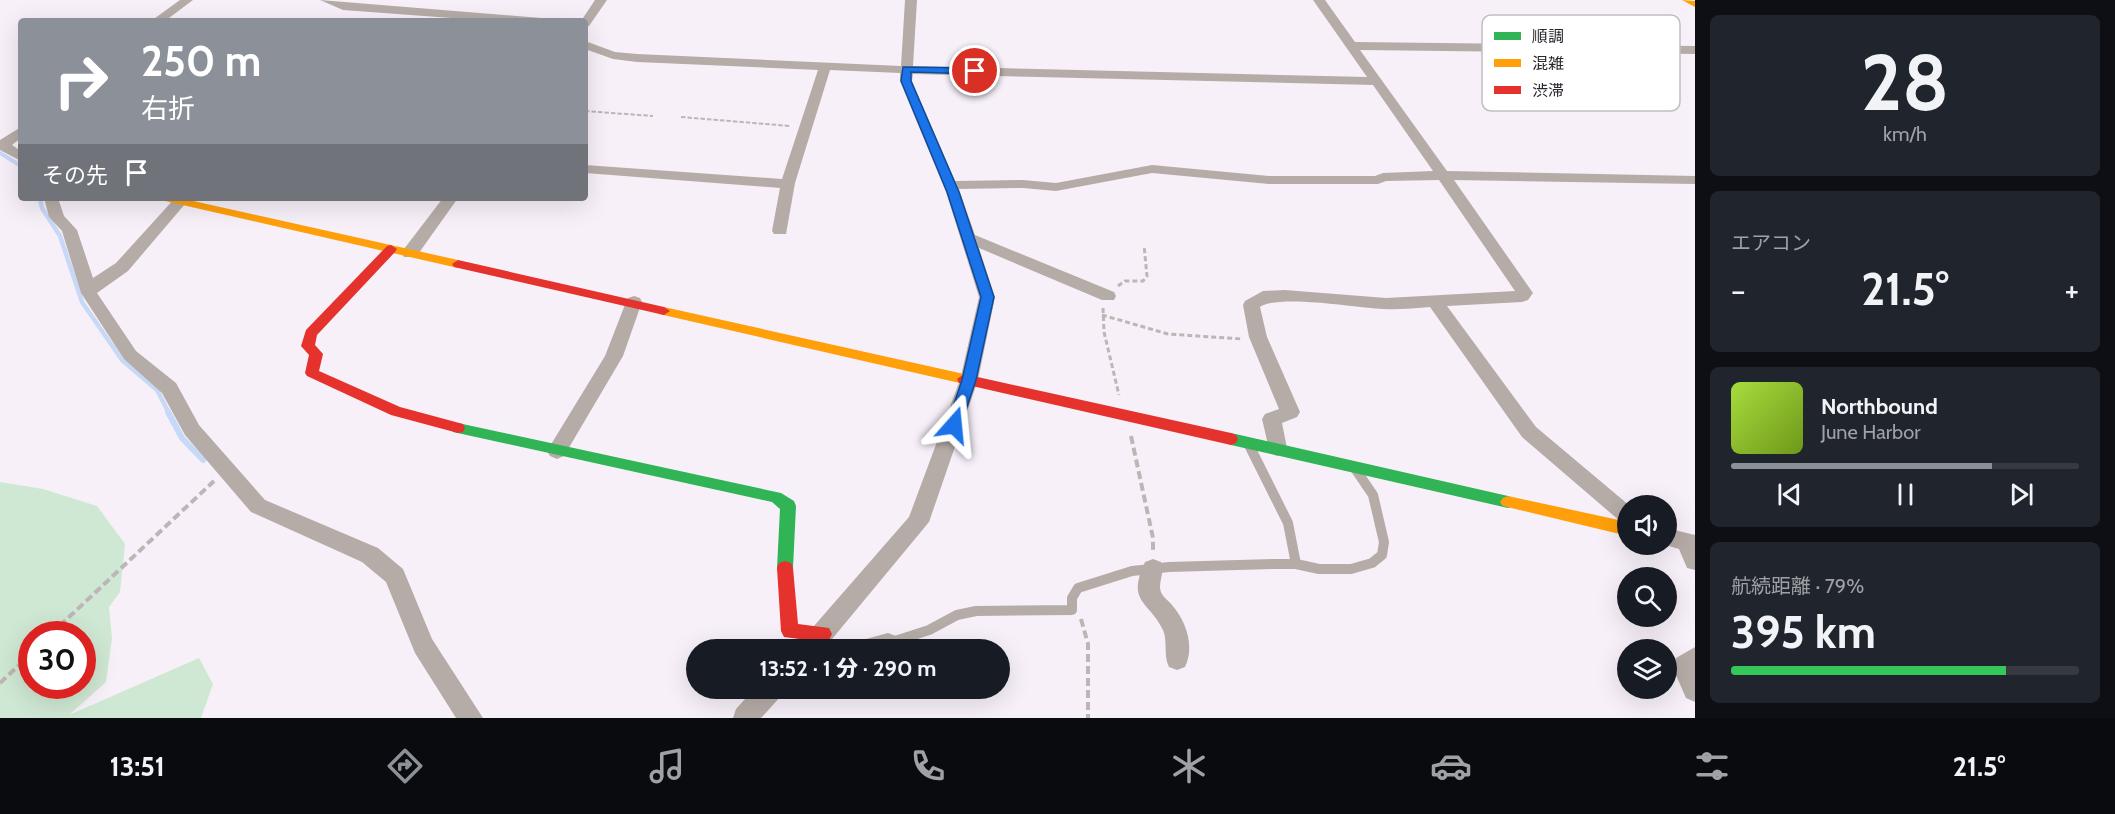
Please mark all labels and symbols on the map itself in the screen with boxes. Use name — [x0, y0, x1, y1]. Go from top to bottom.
legend — [1482, 15, 1680, 111]
text: 順調 — [1532, 27, 1564, 46]
pin — [949, 45, 1000, 96]
text: 混雑 — [1532, 54, 1564, 73]
text: 渋滞 — [1532, 81, 1564, 100]
position arrow — [922, 393, 986, 457]
speed limit sign: 30 — [18, 621, 96, 699]

